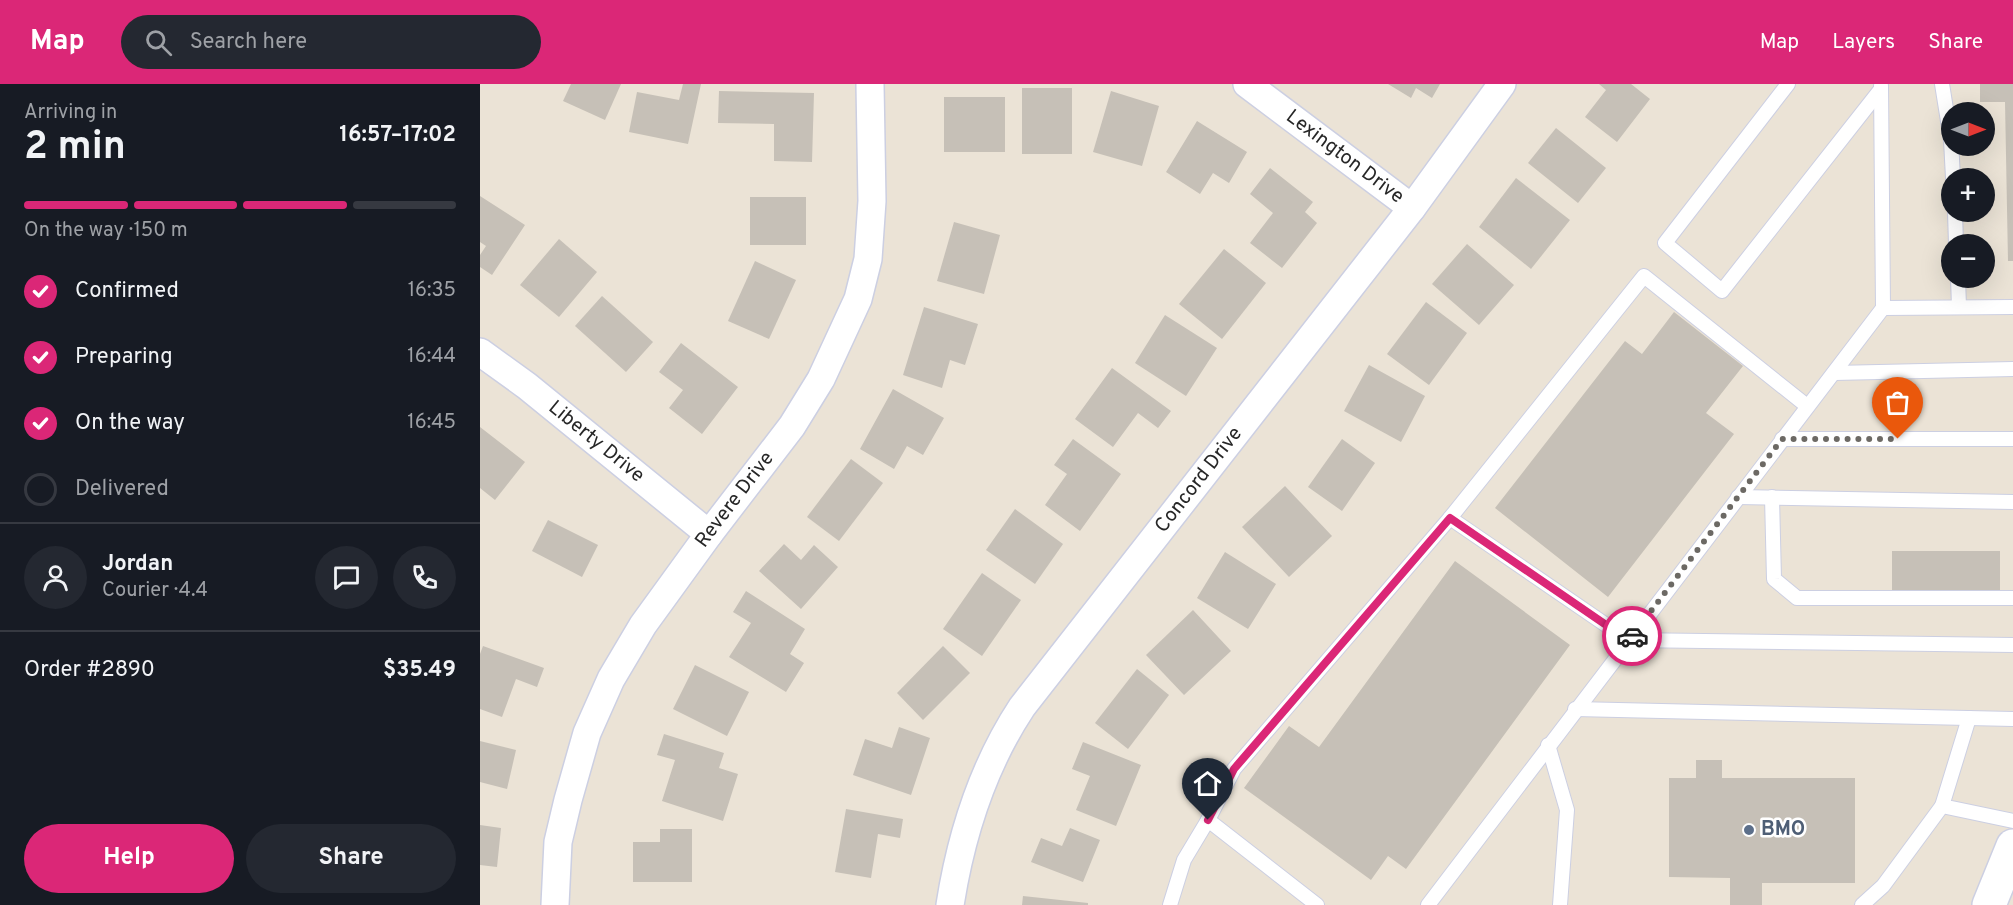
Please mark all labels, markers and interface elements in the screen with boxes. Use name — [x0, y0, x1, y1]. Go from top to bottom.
search box — [121, 15, 541, 69]
text: Map — [30, 24, 85, 60]
icon: search — [142, 26, 175, 59]
text: Search here — [190, 29, 307, 56]
text: Map — [1760, 29, 1799, 56]
text: Layers — [1832, 29, 1895, 56]
text: Share — [1928, 29, 1983, 56]
text: Arriving in — [24, 100, 117, 126]
north arrow — [1941, 102, 1995, 156]
map controls — [1941, 102, 1995, 288]
street label: Lexington Drive — [1280, 104, 1409, 210]
text: 16:57–17:02 — [339, 122, 456, 149]
text: 2 min — [24, 124, 126, 173]
button: + — [1941, 168, 1995, 222]
text: On the way · 150 m — [24, 218, 188, 244]
button: − — [1941, 234, 1995, 288]
icon: check — [24, 275, 57, 308]
text: Confirmed — [75, 278, 179, 305]
text: 16:35 — [408, 278, 456, 304]
icon: check — [24, 341, 57, 374]
text: Preparing — [75, 344, 173, 371]
text: 16:44 — [407, 344, 456, 370]
pin — [1872, 377, 1923, 439]
icon: bag — [1881, 386, 1914, 419]
street label: Liberty Drive — [543, 395, 650, 489]
icon: check — [24, 407, 57, 440]
text: On the way — [75, 410, 185, 437]
text: 16:45 — [407, 410, 456, 436]
street label: Concord Drive — [1150, 422, 1249, 539]
street label: Revere Drive — [690, 447, 780, 553]
text: Delivered — [75, 476, 169, 503]
button: person — [24, 546, 87, 609]
button: chat — [315, 546, 378, 609]
button: phone — [393, 546, 456, 609]
text: Jordan — [102, 551, 173, 578]
text: Courier · 4.4 — [102, 578, 208, 604]
courier — [1602, 606, 1662, 666]
icon: car — [1616, 620, 1649, 653]
text: Order #2890 — [24, 657, 155, 684]
text: $35.49 — [383, 657, 456, 684]
pin — [1182, 758, 1233, 820]
icon: home — [1191, 767, 1224, 800]
place label: BMO — [1761, 817, 1805, 843]
marker: BMO — [1742, 823, 1756, 837]
button: Help — [24, 824, 234, 893]
button: Share — [246, 824, 456, 893]

